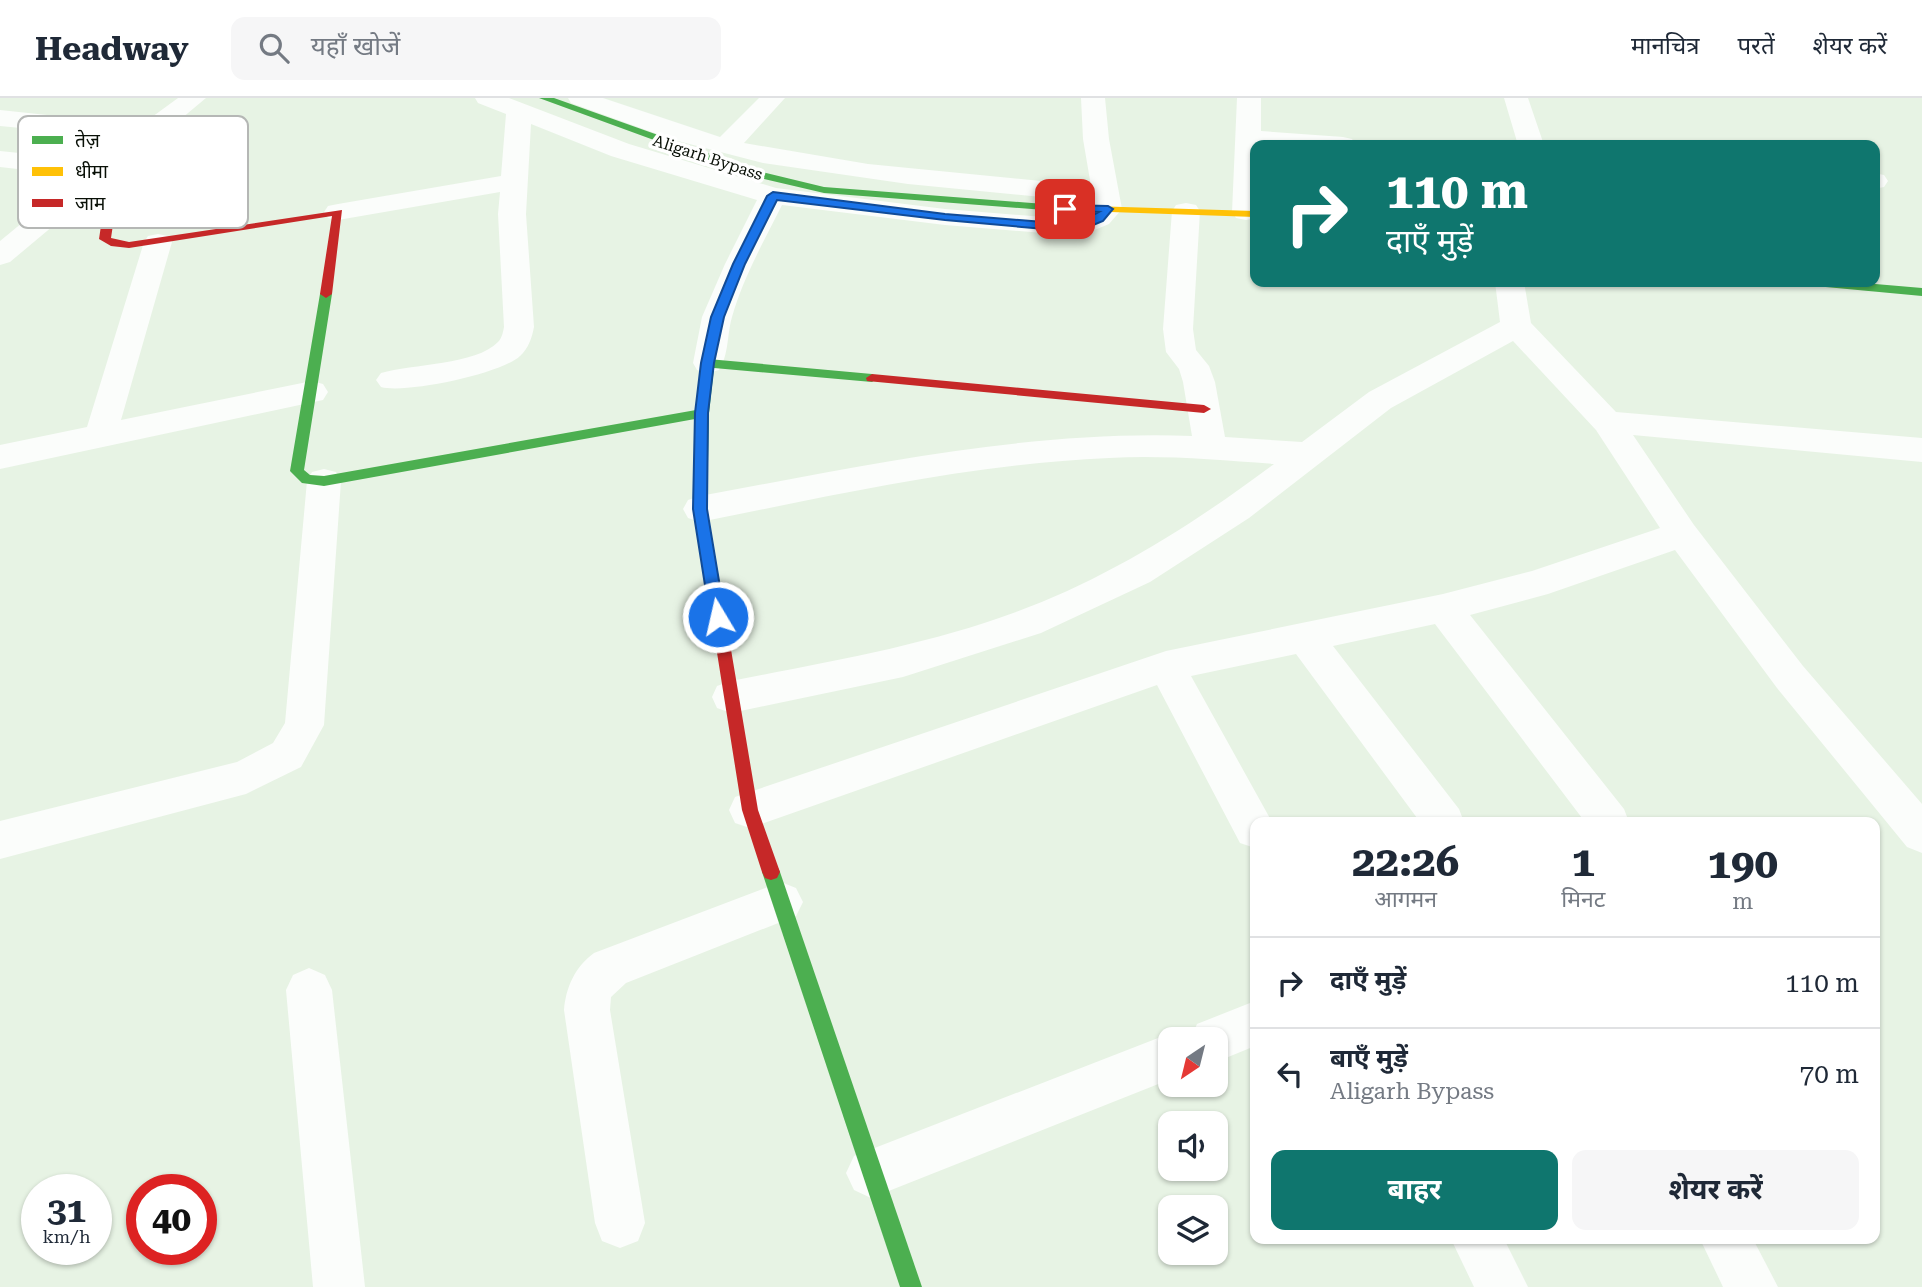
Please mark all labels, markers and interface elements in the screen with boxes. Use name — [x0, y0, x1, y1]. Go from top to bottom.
search box — [231, 17, 721, 80]
text: Headway — [35, 29, 189, 68]
icon: search — [255, 29, 293, 67]
text: यहाँ खोजें — [311, 31, 400, 61]
text: मानचित्र — [1631, 32, 1699, 60]
text: परतें — [1737, 32, 1775, 60]
text: शेयर करें — [1813, 32, 1887, 60]
legend — [18, 116, 248, 228]
text: तेज़ — [75, 129, 101, 152]
street label: Aligarh Bypass — [651, 131, 766, 184]
text: धीमा — [75, 160, 109, 183]
text: 110 m — [1386, 163, 1528, 220]
icon: right — [1271, 168, 1362, 259]
pin — [1035, 179, 1095, 239]
icon: arrive — [1046, 190, 1084, 228]
text: जाम — [75, 192, 106, 215]
text: दाएँ मुड़ें — [1386, 222, 1473, 260]
position arrow — [681, 580, 755, 654]
text: 22:26 — [1352, 837, 1459, 886]
text: 1 — [1572, 837, 1595, 886]
text: 190 — [1707, 839, 1778, 888]
text: आगमन — [1374, 886, 1437, 913]
text: मिनट — [1561, 886, 1605, 913]
text: m — [1732, 888, 1753, 915]
icon: right — [1271, 964, 1309, 1002]
text: दाएँ मुड़ें — [1330, 965, 1406, 995]
text: 110 m — [1785, 968, 1859, 998]
north arrow — [1158, 1027, 1228, 1097]
map controls — [1158, 1027, 1228, 1265]
text: बाएँ मुड़ें — [1330, 1043, 1408, 1073]
icon: left — [1271, 1055, 1309, 1093]
text: 70 m — [1800, 1059, 1859, 1089]
text: Aligarh Bypass — [1330, 1078, 1494, 1105]
button: sound — [1158, 1111, 1228, 1181]
button: बाहर — [1271, 1150, 1558, 1230]
button: शेयर करें — [1572, 1150, 1859, 1230]
speed limit sign: 40 — [126, 1174, 217, 1265]
text: 31 — [47, 1190, 86, 1231]
button: layers — [1158, 1195, 1228, 1265]
text: km/h — [42, 1226, 91, 1247]

